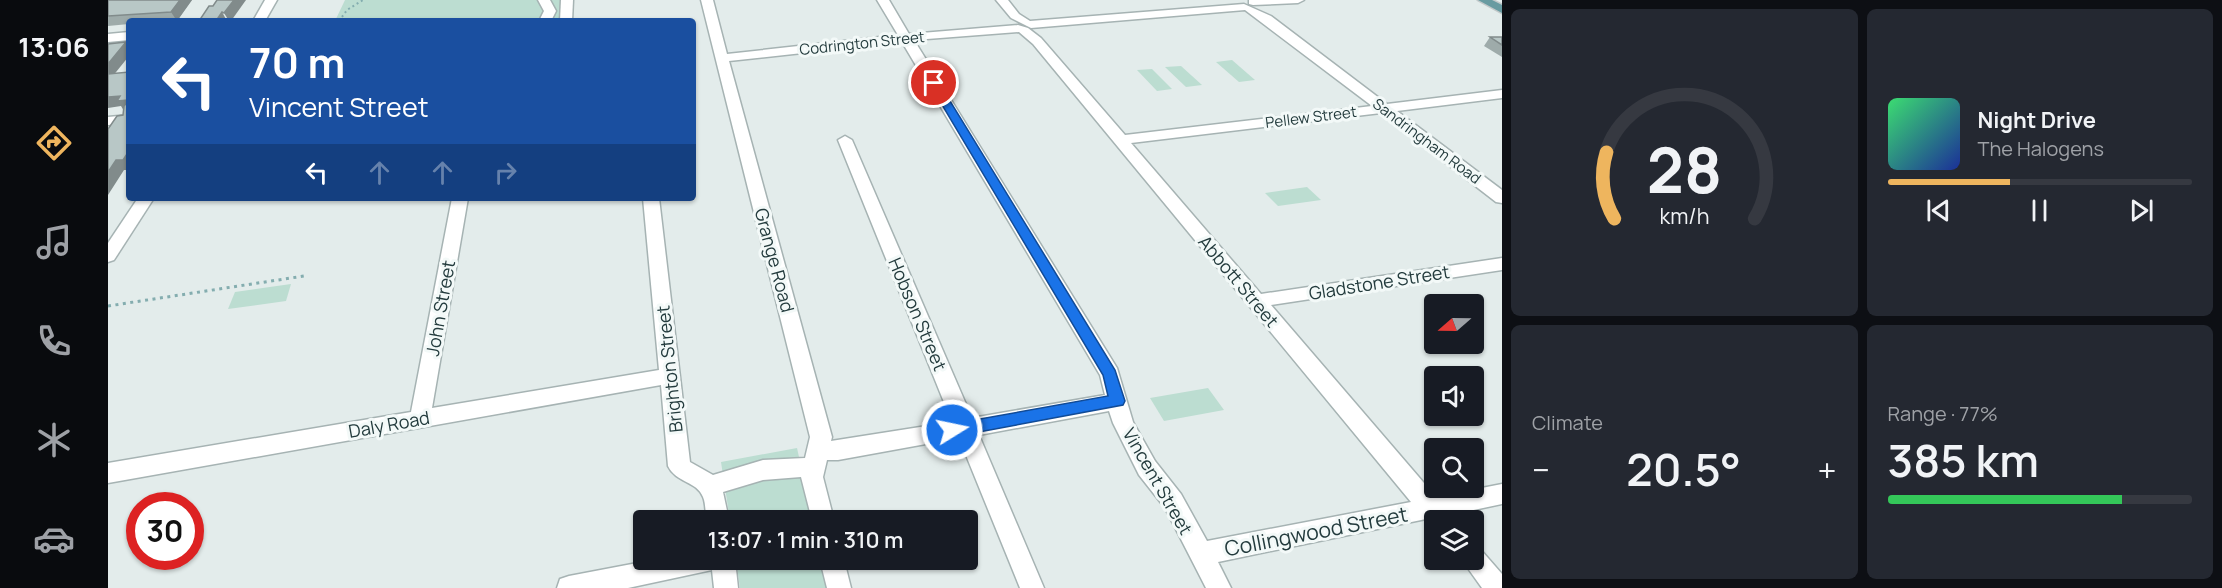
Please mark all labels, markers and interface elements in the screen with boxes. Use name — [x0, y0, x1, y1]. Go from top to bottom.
street label: Codrington Street — [798, 26, 926, 60]
text: 13:06 — [18, 28, 90, 65]
text: 70 m — [249, 33, 345, 91]
icon: left — [150, 42, 228, 120]
pin — [908, 57, 959, 108]
icon: arrive — [917, 66, 950, 99]
text: Vincent Street — [249, 88, 428, 125]
street label: Sandringham Road — [1369, 93, 1485, 189]
street label: Pellew Street — [1264, 101, 1358, 133]
text: Night Drive — [1978, 105, 2096, 135]
icon: directions — [33, 122, 75, 164]
text: 28 — [1647, 127, 1722, 213]
text: The Halogens — [1978, 135, 2104, 162]
icon: left — [300, 156, 333, 189]
icon: ahead — [363, 156, 396, 189]
icon: ahead — [426, 156, 459, 189]
icon: right — [489, 156, 522, 189]
icon: previous — [1922, 194, 1955, 227]
icon: pause — [2023, 194, 2056, 227]
icon: next — [2125, 194, 2158, 227]
text: km/h — [1659, 202, 1709, 231]
street label: Grange Road — [750, 205, 800, 315]
icon: music — [33, 221, 75, 263]
street label: Abbott Street — [1193, 230, 1285, 332]
street label: Hobson Street — [883, 254, 953, 374]
street label: John Street — [420, 258, 460, 358]
street label: Gladstone Street — [1307, 259, 1451, 305]
north arrow — [1424, 294, 1484, 354]
map controls — [1424, 294, 1484, 570]
street label: Brighton Street — [650, 304, 688, 434]
icon: phone — [33, 320, 75, 362]
button: sound — [1424, 366, 1484, 426]
position arrow — [920, 398, 984, 462]
text: Range · 77% — [1888, 400, 1998, 427]
street label: Daly Road — [347, 405, 431, 443]
text: Climate — [1532, 409, 1603, 436]
icon: climate — [33, 419, 75, 461]
street label: Vincent Street — [1118, 423, 1198, 539]
text: 385 km — [1888, 429, 2039, 491]
button: search — [1424, 438, 1484, 498]
text: 20.5° — [1626, 438, 1741, 500]
text: − — [1532, 447, 1550, 492]
text: + — [1817, 447, 1836, 492]
speed limit sign: 30 — [126, 492, 204, 570]
street label: Collingwood Street — [1222, 500, 1410, 562]
button: layers — [1424, 510, 1484, 570]
icon: car — [33, 518, 75, 560]
text: 13:07 · 1 min · 310 m — [708, 525, 903, 555]

